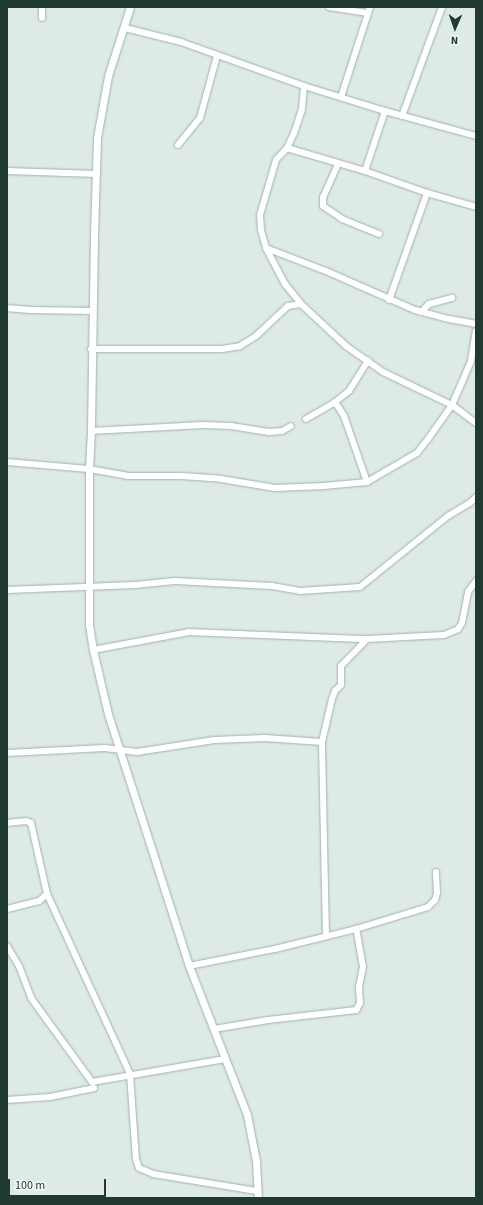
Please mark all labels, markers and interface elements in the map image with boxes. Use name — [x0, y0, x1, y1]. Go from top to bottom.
north arrow — [435, 8, 475, 48]
text: N — [451, 33, 458, 48]
scale bar — [10, 1171, 108, 1197]
text: 100 m — [15, 1177, 45, 1194]

